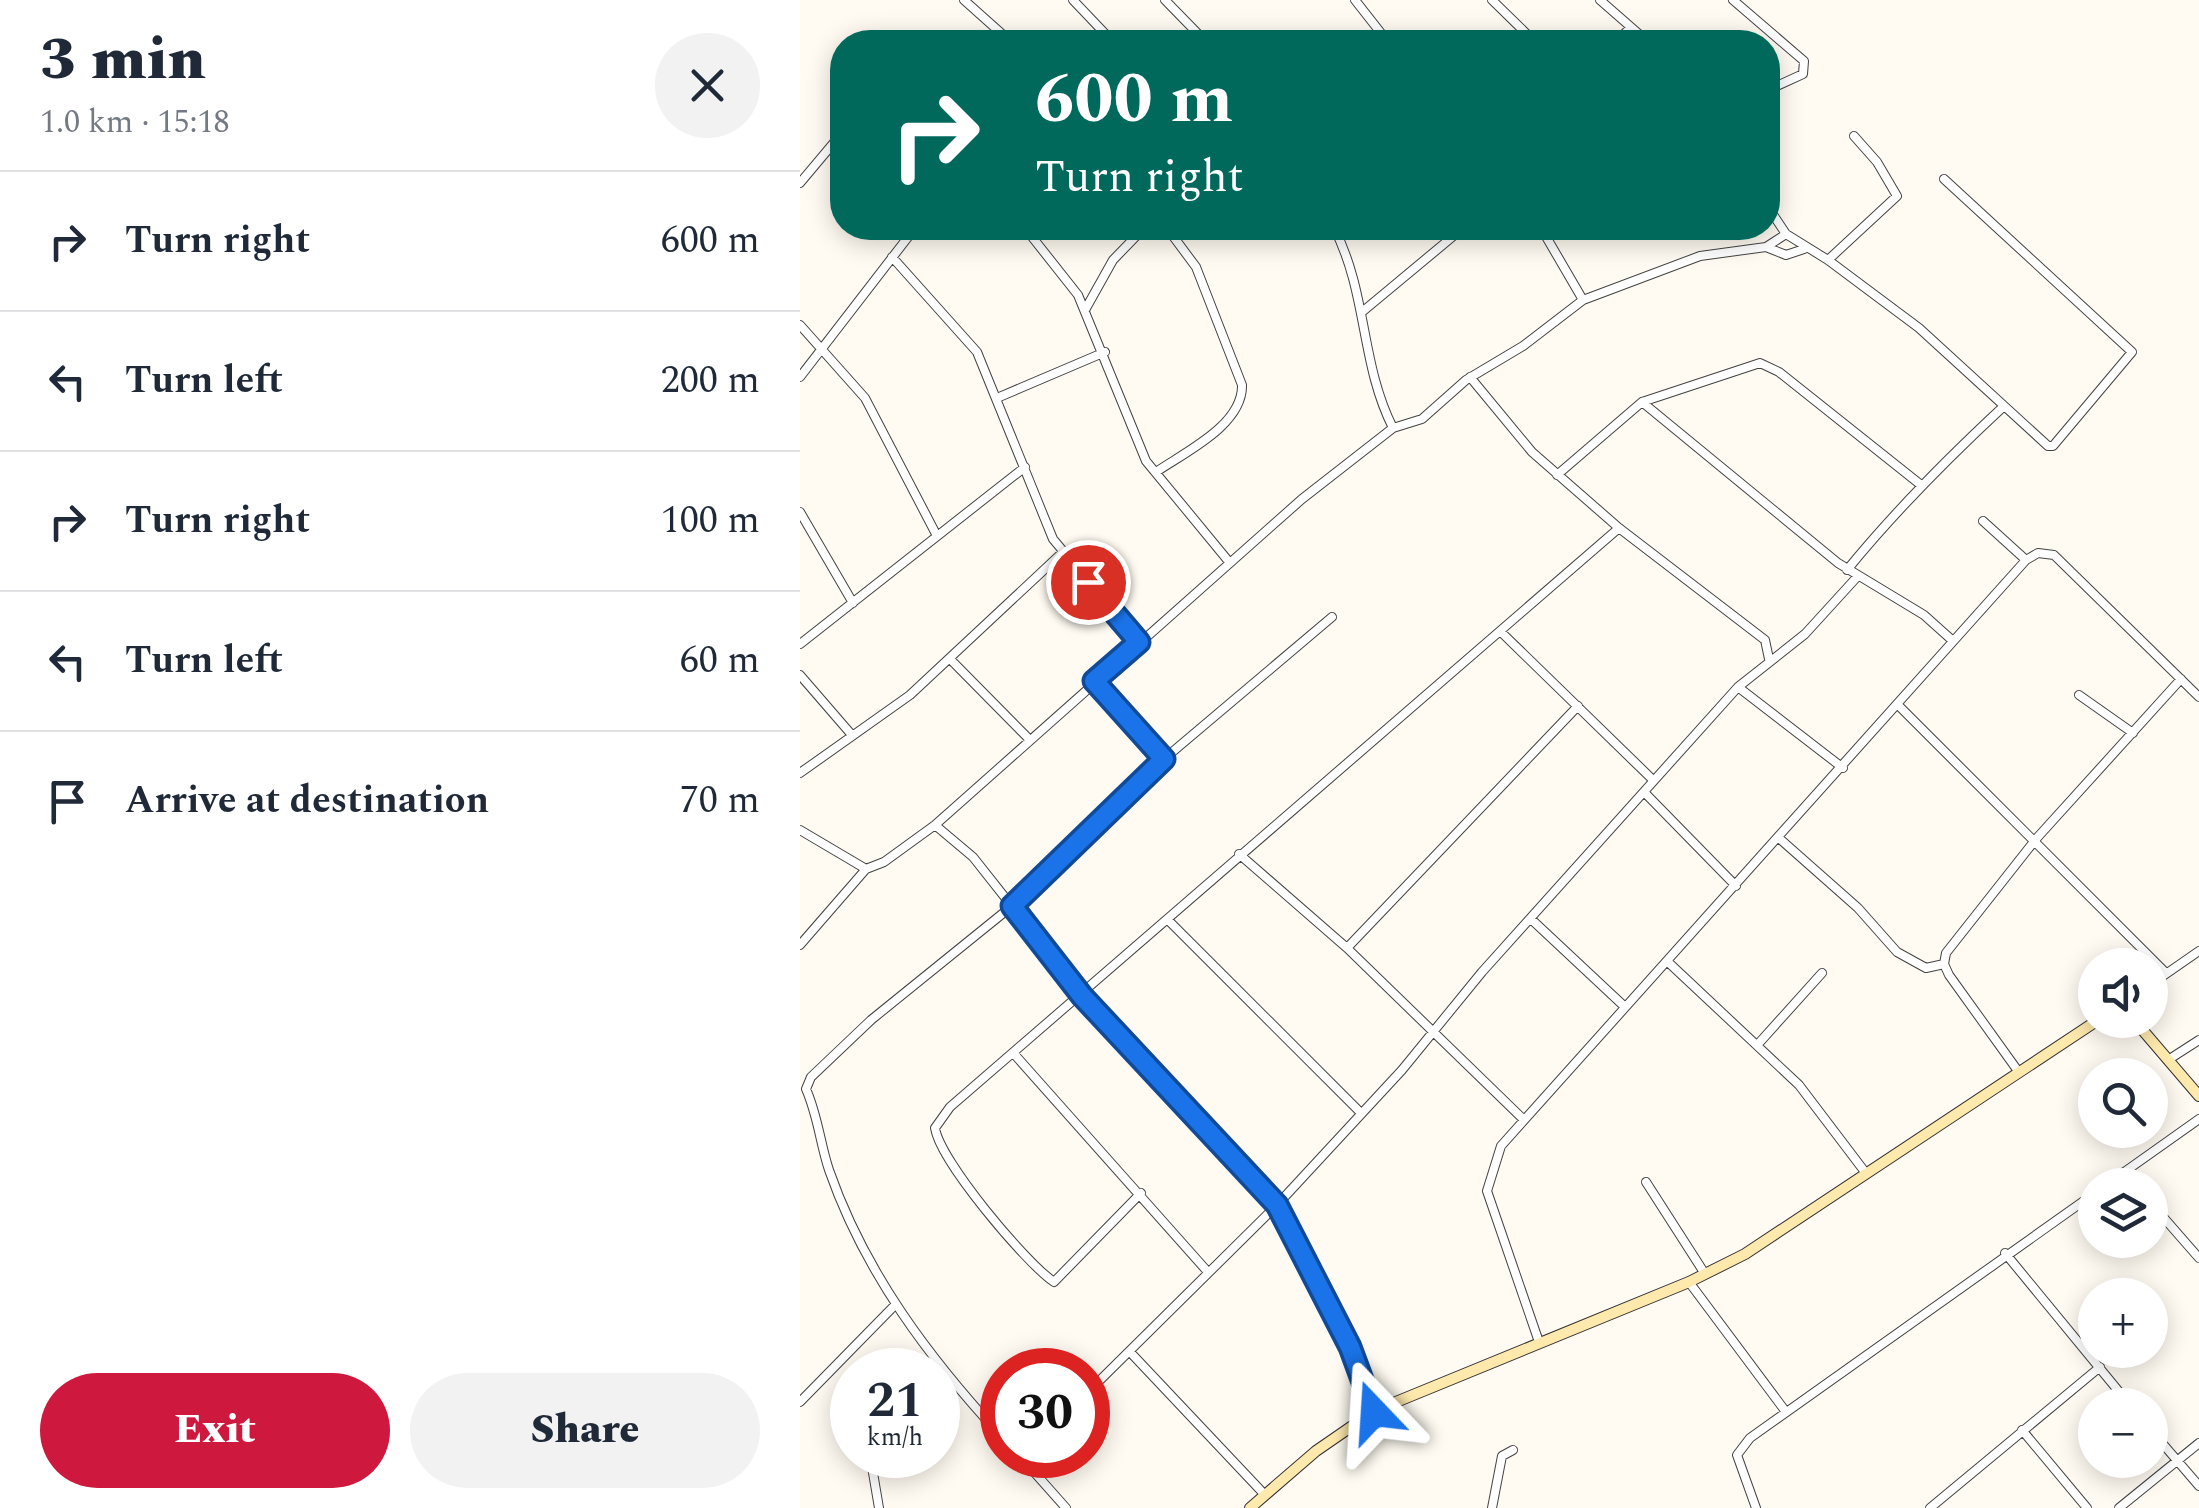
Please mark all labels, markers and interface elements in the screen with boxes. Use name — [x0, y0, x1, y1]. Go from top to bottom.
text: 3 min — [40, 14, 206, 106]
button: close — [655, 33, 760, 138]
text: 600 m — [1035, 47, 1233, 153]
icon: right — [870, 70, 1000, 200]
text: 1.0 km · 15:18 — [40, 98, 229, 147]
text: Turn right — [1035, 143, 1244, 212]
text: Turn right — [125, 212, 310, 270]
text: 600 m — [661, 212, 760, 270]
icon: right — [40, 214, 95, 269]
text: Turn left — [125, 352, 283, 410]
text: 200 m — [661, 352, 760, 410]
icon: left — [40, 354, 95, 409]
text: Turn right — [125, 492, 310, 550]
text: 100 m — [661, 492, 760, 550]
icon: right — [40, 494, 95, 549]
pin — [1046, 540, 1131, 625]
icon: arrive — [1061, 555, 1116, 610]
text: Turn left — [125, 632, 283, 690]
text: 60 m — [680, 632, 760, 690]
icon: left — [40, 634, 95, 689]
text: Arrive at destination — [125, 772, 489, 830]
text: 70 m — [680, 772, 760, 830]
icon: arrive — [40, 774, 95, 829]
map controls — [2078, 948, 2168, 1478]
button: sound — [2078, 948, 2168, 1038]
button: search — [2078, 1058, 2168, 1148]
button: layers — [2078, 1168, 2168, 1258]
button: + — [2078, 1278, 2168, 1368]
speed limit sign: 30 — [980, 1348, 1110, 1478]
position arrow — [1322, 1360, 1426, 1464]
text: 21 — [867, 1363, 923, 1439]
button: Exit — [40, 1373, 390, 1488]
button: Share — [410, 1373, 760, 1488]
button: − — [2078, 1388, 2168, 1478]
text: km/h — [867, 1419, 923, 1457]

